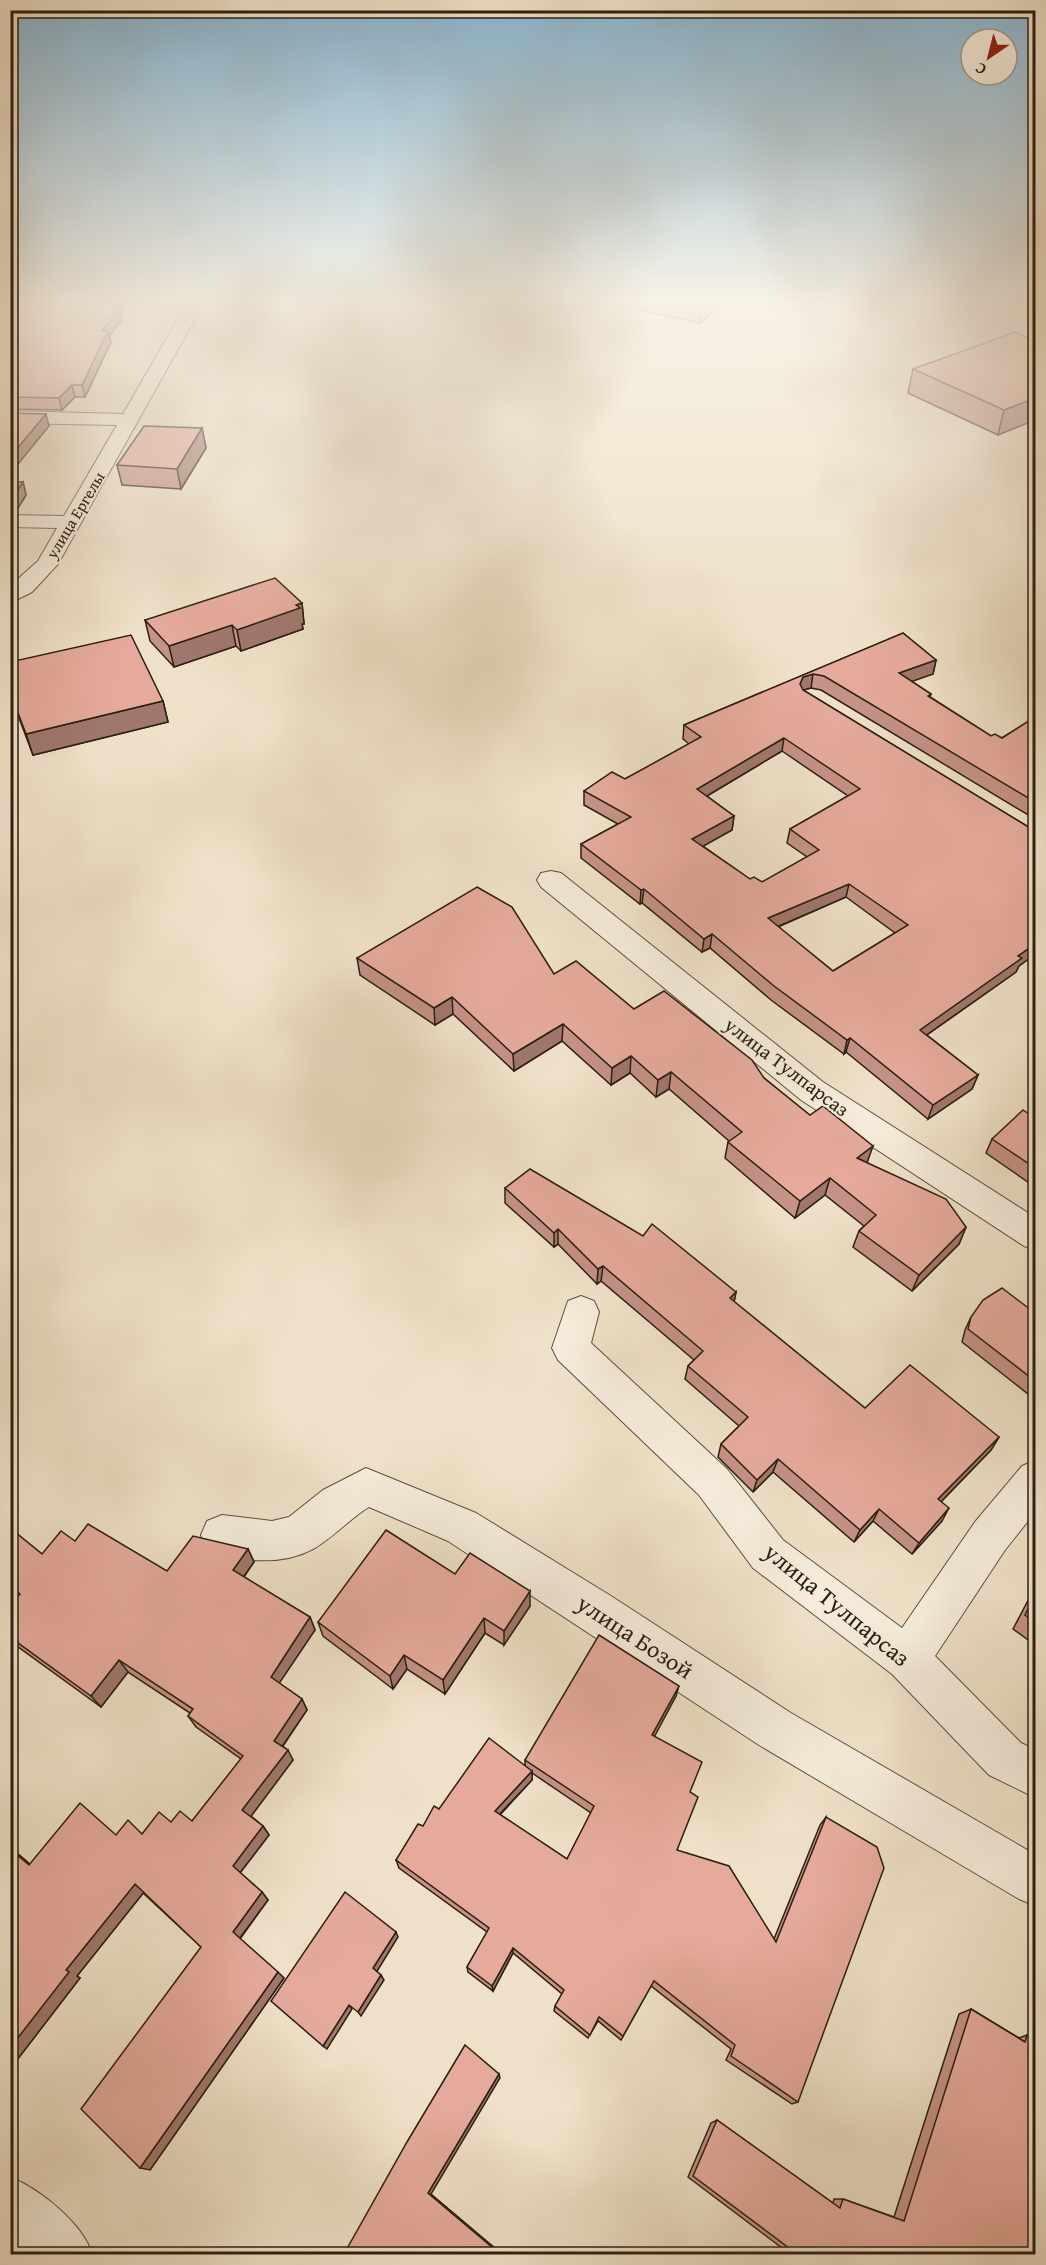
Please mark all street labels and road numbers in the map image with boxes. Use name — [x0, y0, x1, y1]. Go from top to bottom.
street label: улица Ергелы — [39, 467, 110, 564]
street label: улица Тулпарсаз — [718, 1009, 856, 1123]
street label: улица Тулпарсаз — [756, 1534, 918, 1675]
street label: улица Бозой — [569, 1585, 701, 1687]

